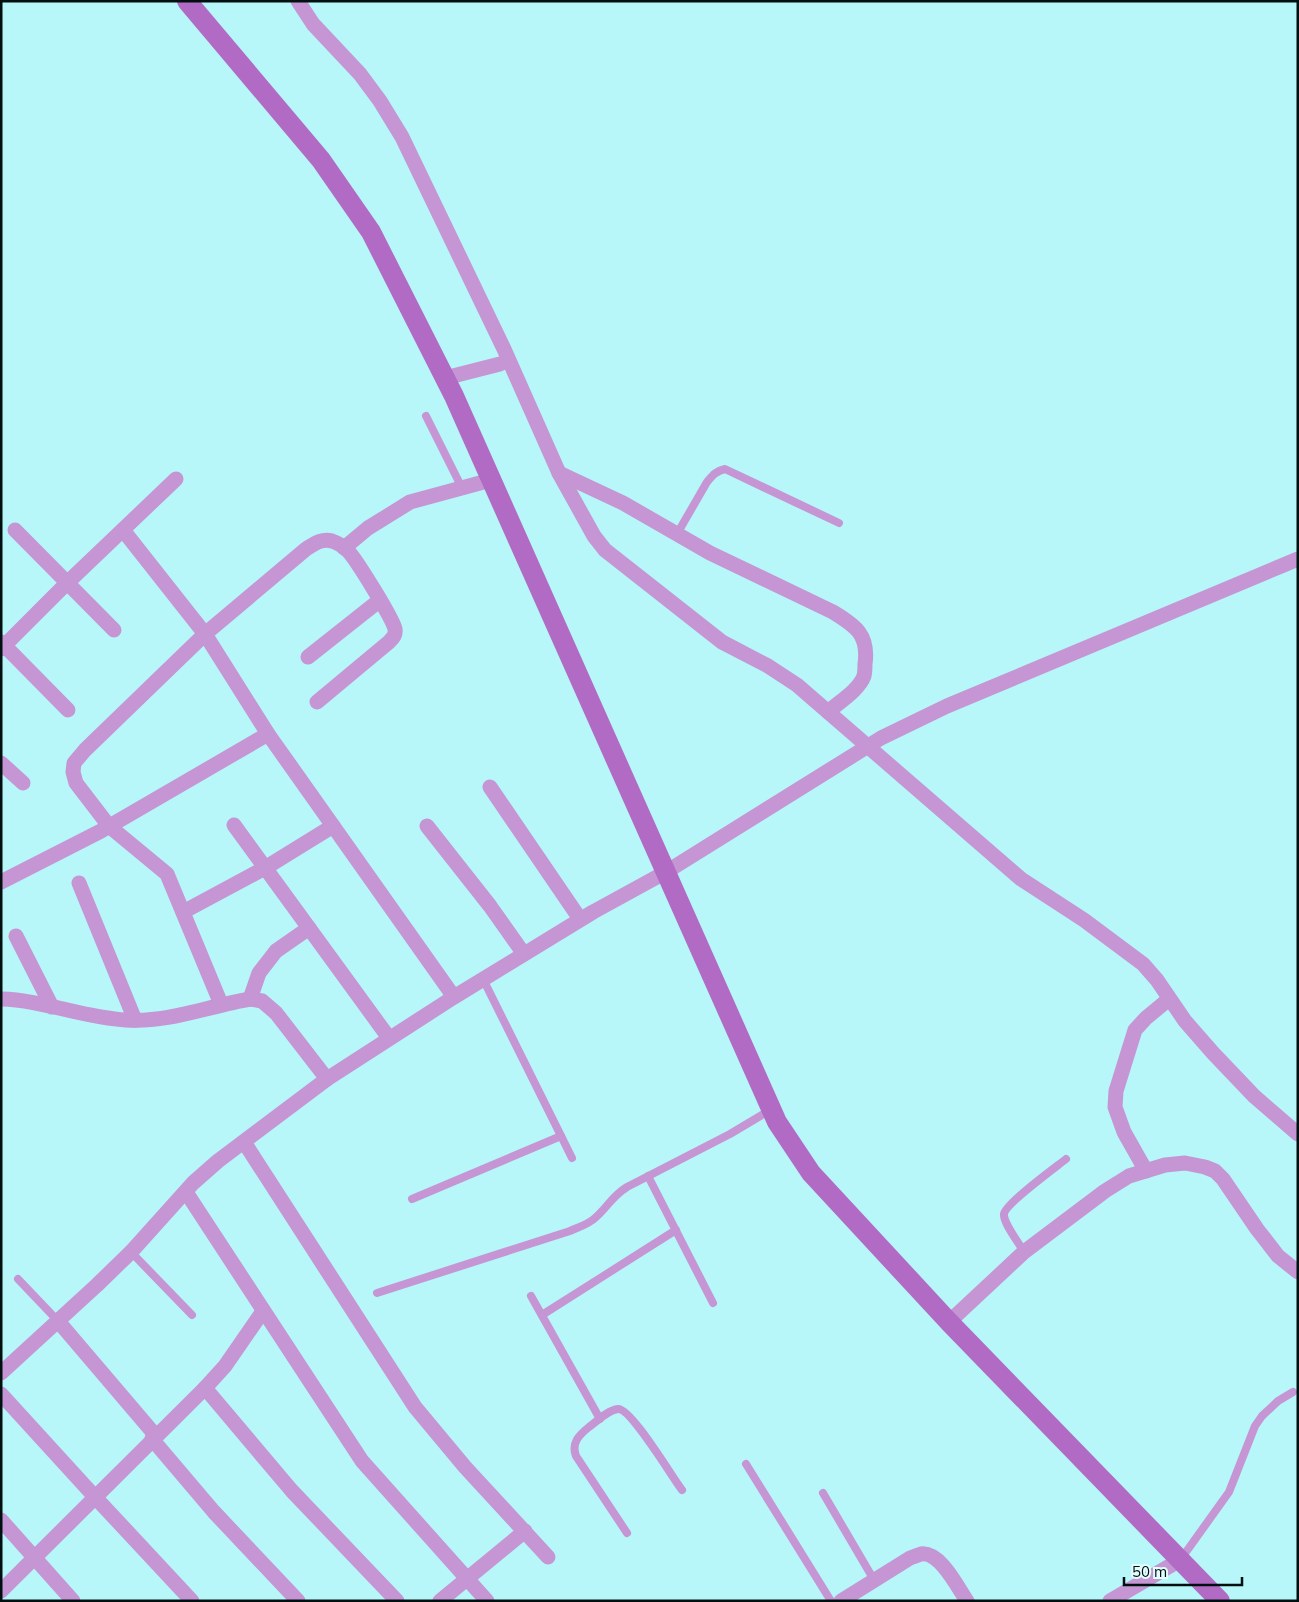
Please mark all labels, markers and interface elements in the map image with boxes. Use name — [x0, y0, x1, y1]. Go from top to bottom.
scale bar — [1124, 1554, 1242, 1586]
text: 50 m — [1132, 1562, 1167, 1581]

